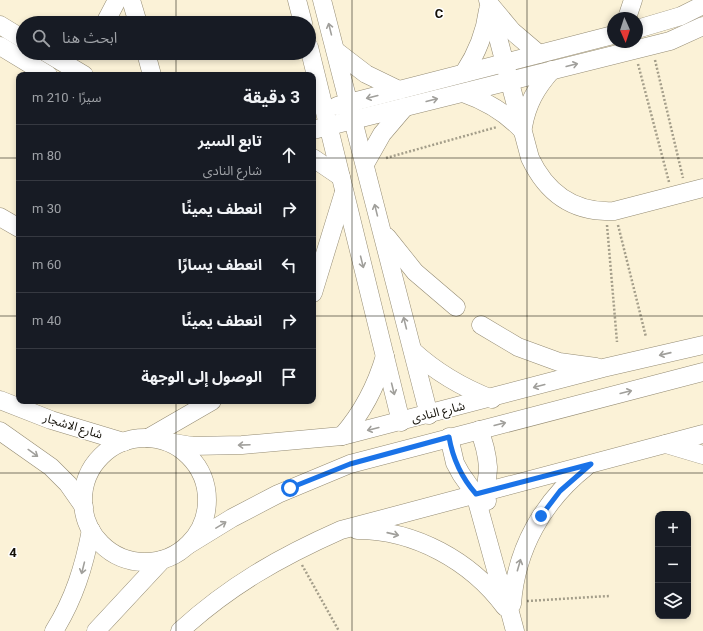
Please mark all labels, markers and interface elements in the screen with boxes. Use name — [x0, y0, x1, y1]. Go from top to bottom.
text: C — [435, 6, 444, 21]
north arrow — [607, 12, 643, 48]
search box — [16, 16, 316, 60]
one-way arrow — [326, 23, 333, 36]
icon: search — [30, 27, 52, 49]
text: ابحث هنا — [62, 29, 117, 47]
one-way arrow — [565, 61, 578, 69]
text: 3 دقيقة — [243, 87, 300, 107]
text: سيرًا · 210 m — [32, 90, 101, 105]
one-way arrow — [365, 93, 378, 101]
one-way arrow — [426, 96, 439, 104]
text: تابع السير — [198, 132, 262, 150]
icon: ahead — [278, 144, 300, 166]
text: 80 m — [32, 148, 61, 163]
text: شارع النادى — [203, 163, 262, 178]
icon: right — [278, 198, 300, 220]
text: انعطف يمينًا — [182, 200, 262, 218]
text: 30 m — [32, 201, 61, 216]
one-way arrow — [372, 203, 380, 216]
icon: left — [278, 254, 300, 276]
one-way arrow — [359, 255, 366, 268]
text: انعطف يسارًا — [178, 256, 262, 274]
text: 60 m — [32, 257, 61, 272]
icon: right — [278, 310, 300, 332]
text: انعطف يمينًا — [182, 312, 262, 330]
text: 40 m — [32, 313, 61, 328]
one-way arrow — [401, 316, 408, 329]
one-way arrow — [659, 350, 672, 358]
icon: arrive — [278, 366, 300, 388]
text: الوصول إلى الوجهة — [141, 368, 262, 386]
one-way arrow — [390, 382, 398, 395]
one-way arrow — [533, 382, 546, 390]
one-way arrow — [619, 388, 632, 395]
street label: شارع النادى — [410, 399, 467, 427]
street label: شارع الاشجار — [40, 410, 104, 444]
one-way arrow — [493, 420, 506, 428]
one-way arrow — [366, 425, 379, 433]
one-way arrow — [238, 441, 251, 449]
one-way arrow — [27, 449, 38, 457]
route start — [281, 479, 299, 497]
route end — [532, 507, 550, 525]
map controls — [655, 511, 691, 619]
button: + — [655, 511, 691, 547]
one-way arrow — [215, 521, 226, 529]
one-way arrow — [386, 531, 399, 539]
text: 4 — [9, 545, 17, 560]
button: − — [655, 547, 691, 583]
one-way arrow — [516, 558, 523, 571]
one-way arrow — [78, 561, 86, 574]
button: layers — [655, 583, 691, 619]

